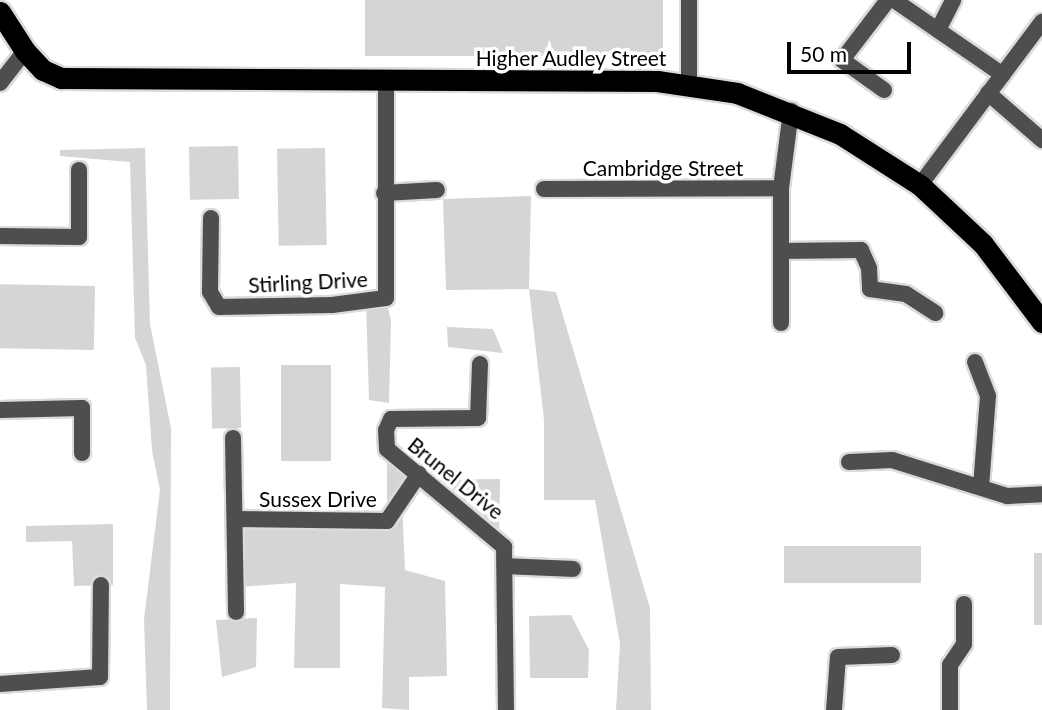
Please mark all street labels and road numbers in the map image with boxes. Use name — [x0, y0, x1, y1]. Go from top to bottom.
street label: Higher Audley Street — [475, 45, 667, 71]
street label: Cambridge Street — [583, 155, 743, 181]
street label: Stirling Drive — [248, 266, 368, 298]
street label: Brunel Drive — [403, 432, 509, 524]
street label: Sussex Drive — [259, 486, 377, 512]

